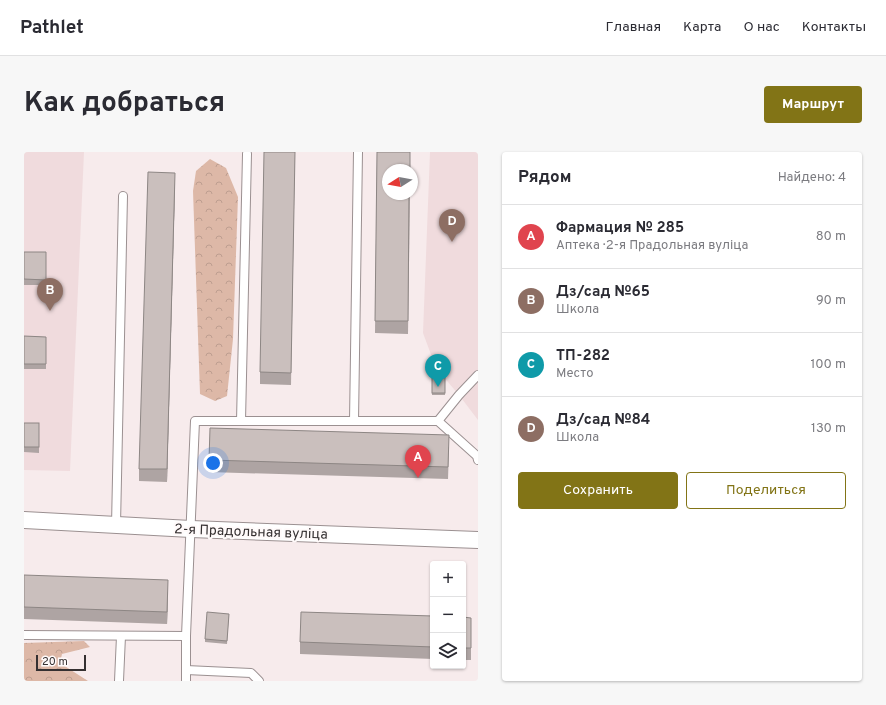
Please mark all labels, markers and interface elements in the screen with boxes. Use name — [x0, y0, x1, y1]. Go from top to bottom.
text: Pathlet — [20, 16, 84, 40]
text: Главная — [606, 19, 661, 36]
text: Карта — [683, 19, 721, 36]
text: О нас — [743, 19, 780, 36]
text: Контакты — [802, 19, 866, 36]
text: Как добраться — [24, 86, 225, 122]
button: Маршрут — [764, 86, 862, 123]
north arrow — [382, 164, 418, 200]
text: Рядом — [518, 167, 571, 189]
text: Найдено: 4 — [778, 170, 846, 186]
pin: D — [439, 209, 465, 242]
text: Фармация № 285 — [556, 219, 684, 238]
text: A — [526, 229, 536, 245]
text: 80 m — [816, 229, 846, 245]
text: Аптека · 2-я Прадольная вуліца — [556, 238, 748, 254]
pin: B — [37, 278, 63, 311]
text: Дз/сад №65 — [556, 283, 650, 302]
text: B — [527, 293, 535, 309]
text: 90 m — [816, 293, 846, 309]
text: Школа — [556, 302, 599, 318]
text: ТП-282 — [556, 347, 610, 366]
pin: C — [425, 354, 451, 387]
text: C — [527, 357, 535, 373]
text: 100 m — [810, 357, 846, 373]
text: Место — [556, 366, 593, 382]
text: Дз/сад №84 — [556, 411, 651, 430]
text: D — [526, 421, 536, 437]
text: 130 m — [811, 421, 846, 437]
text: Школа — [556, 430, 599, 446]
pin: A — [405, 445, 431, 478]
your location — [203, 453, 223, 473]
button: Сохранить — [518, 472, 678, 509]
button: Поделиться — [686, 472, 846, 509]
street label: 2-я Прадольная вуліца — [174, 521, 328, 544]
map controls — [430, 561, 466, 669]
button: + — [430, 561, 466, 597]
button: − — [430, 597, 466, 633]
button: layers — [430, 633, 466, 669]
scale bar — [36, 653, 86, 672]
text: 20 m — [42, 655, 68, 669]

